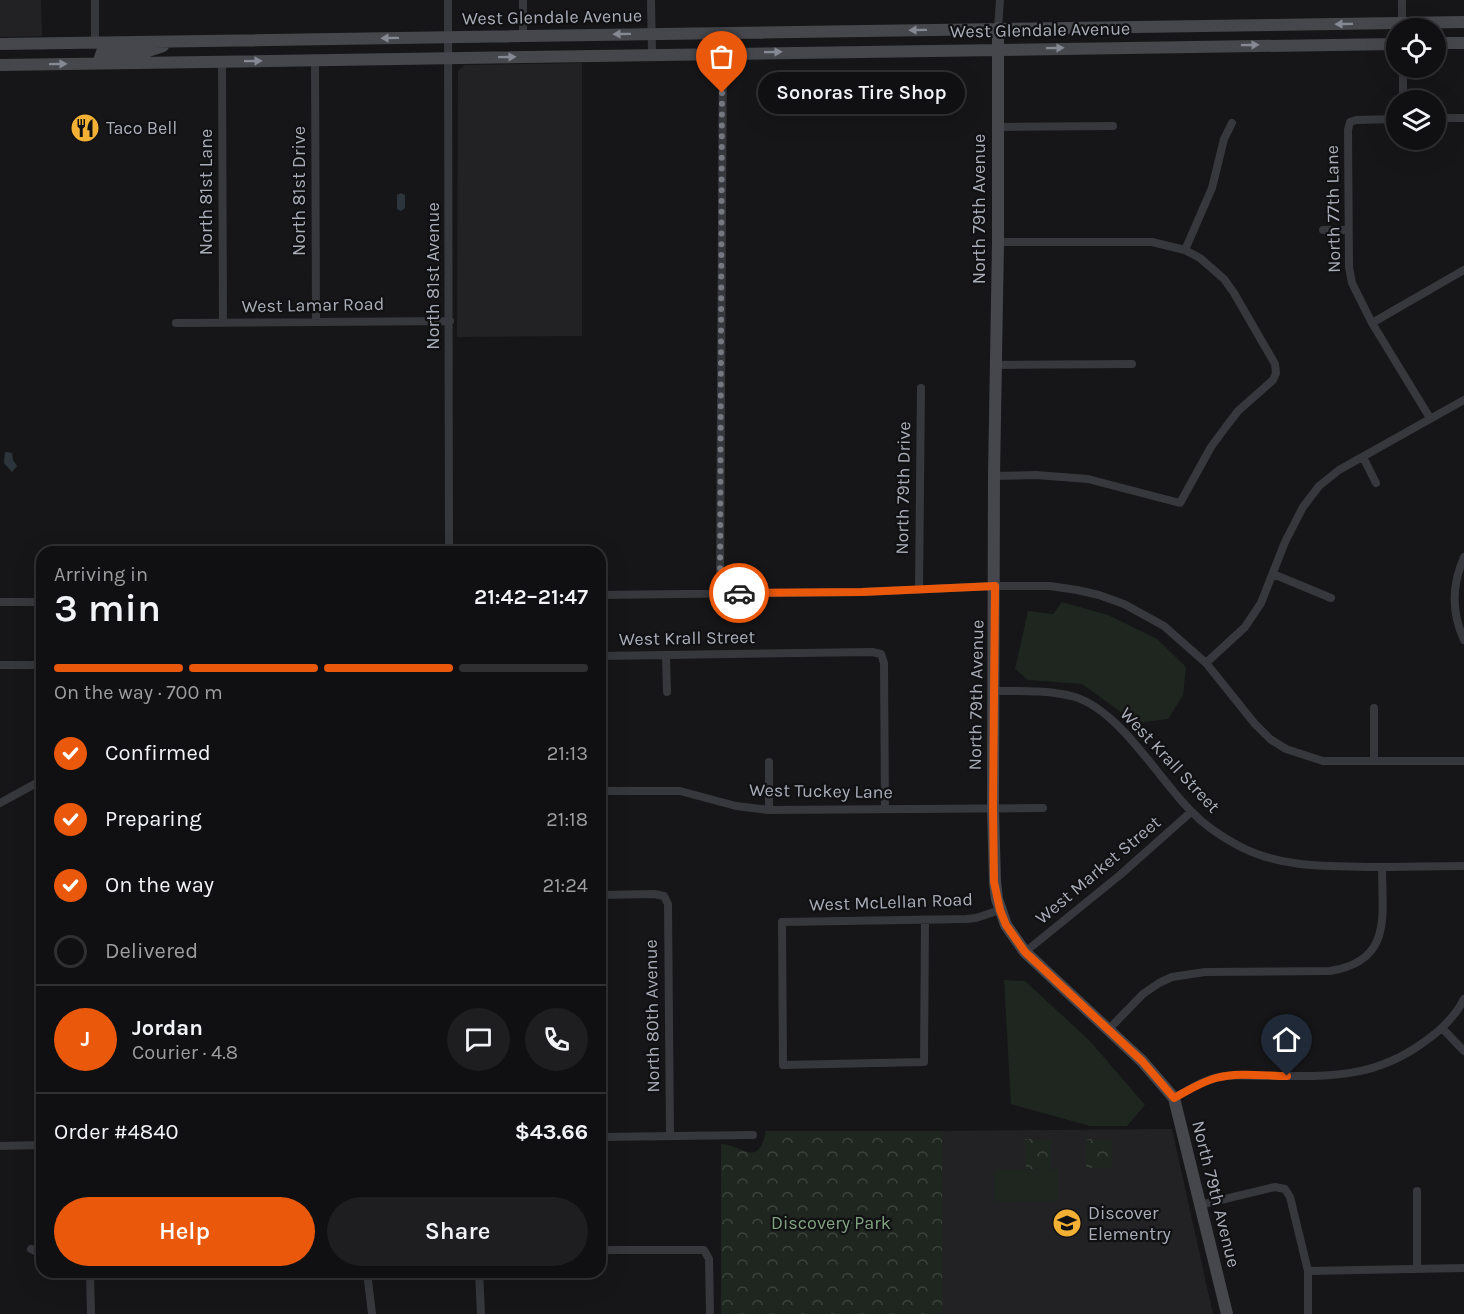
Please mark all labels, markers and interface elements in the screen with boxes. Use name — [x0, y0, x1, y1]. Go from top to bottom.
street label: West Glendale Avenue — [462, 4, 642, 30]
street label: West Glendale Avenue — [950, 17, 1130, 43]
map controls — [1386, 18, 1446, 150]
button: locate — [1386, 18, 1446, 78]
one-way arrow — [1334, 19, 1353, 29]
one-way arrow — [909, 25, 928, 34]
one-way arrow — [613, 30, 632, 39]
pin — [696, 31, 747, 93]
one-way arrow — [381, 33, 400, 43]
icon: bag — [705, 40, 738, 73]
one-way arrow — [1241, 40, 1260, 50]
one-way arrow — [1046, 43, 1065, 53]
one-way arrow — [764, 47, 783, 57]
one-way arrow — [497, 52, 516, 61]
one-way arrow — [244, 56, 263, 66]
one-way arrow — [49, 59, 68, 69]
callout: Sonoras Tire Shop — [758, 72, 965, 114]
text: Sonoras Tire Shop — [776, 81, 947, 104]
button: layers — [1386, 90, 1446, 150]
restaurant icon: Taco Bell — [69, 112, 101, 144]
place label: Taco Bell — [106, 117, 177, 139]
street label: North 81st Drive — [288, 126, 310, 256]
street label: North 81st Lane — [195, 129, 217, 255]
street label: North 79th Avenue — [968, 134, 990, 284]
street label: North 77th Lane — [1321, 145, 1345, 273]
street label: North 81st Avenue — [422, 202, 444, 350]
street label: West Lamar Road — [242, 293, 384, 317]
street label: North 79th Drive — [891, 421, 915, 555]
text: Arriving in — [54, 563, 148, 586]
courier — [709, 563, 769, 623]
icon: car — [723, 577, 756, 610]
text: 21:42–21:47 — [474, 584, 588, 610]
text: 3 min — [54, 585, 161, 631]
street label: North 79th Avenue — [964, 620, 988, 770]
street label: West Krall Street — [619, 626, 756, 650]
text: On the way · 700 m — [54, 681, 223, 704]
street label: West Krall Street — [1115, 703, 1225, 818]
icon: check — [54, 737, 87, 770]
text: Confirmed — [105, 740, 211, 766]
text: 21:13 — [547, 742, 588, 765]
street label: West Tuckey Lane — [749, 779, 893, 803]
icon: check — [54, 803, 87, 836]
text: Preparing — [105, 806, 202, 832]
text: 21:18 — [546, 808, 588, 831]
street label: West Market Street — [1031, 811, 1165, 929]
icon: check — [54, 869, 87, 902]
text: On the way — [105, 872, 214, 898]
text: 21:24 — [542, 874, 588, 897]
street label: West McLellan Road — [809, 888, 973, 916]
text: Delivered — [105, 938, 198, 964]
street label: North 80th Avenue — [640, 939, 664, 1093]
button: chat — [447, 1008, 510, 1071]
button: phone — [525, 1008, 588, 1071]
pin — [1261, 1014, 1312, 1076]
text: Jordan — [132, 1015, 203, 1041]
icon: home — [1270, 1023, 1303, 1056]
text: J — [81, 1026, 90, 1052]
text: Courier · 4.8 — [132, 1041, 238, 1064]
street label: North 79th Avenue — [1187, 1118, 1245, 1270]
text: Order #4840 — [54, 1119, 179, 1145]
text: $43.66 — [515, 1119, 588, 1145]
button: Help — [54, 1197, 315, 1266]
button: Share — [327, 1197, 588, 1266]
place label: Discover Elementry — [1088, 1202, 1172, 1245]
school or university icon: Discover Elementry — [1051, 1207, 1083, 1239]
park label: Discovery Park — [771, 1212, 891, 1234]

